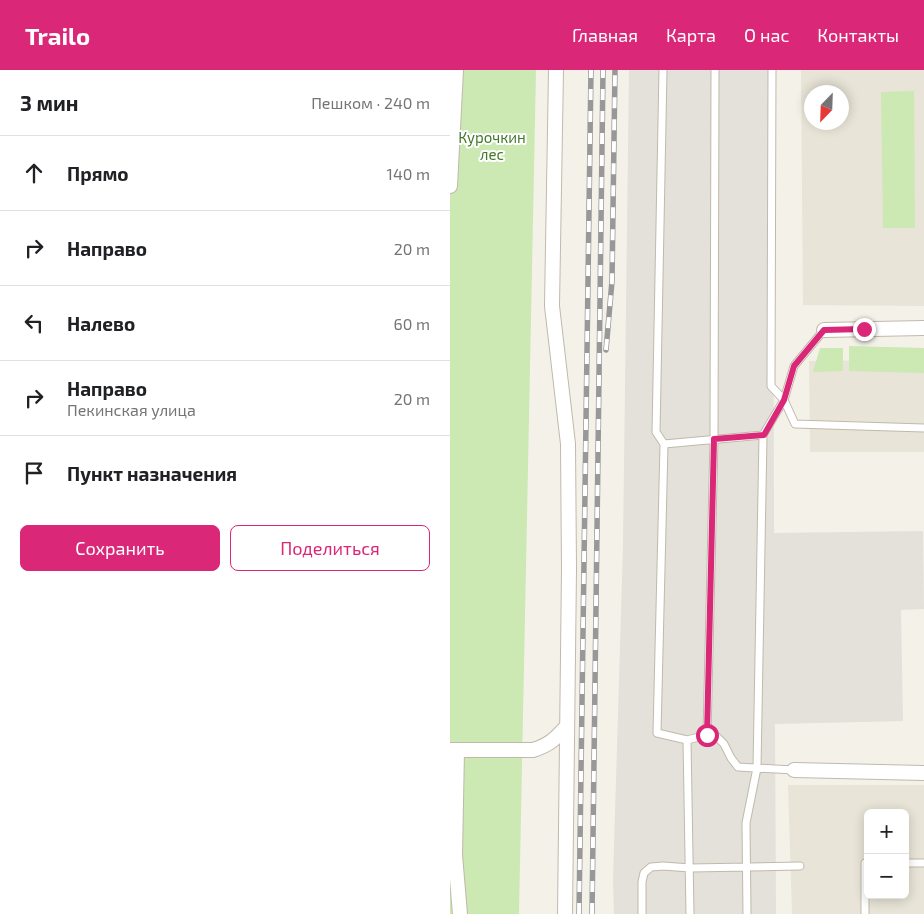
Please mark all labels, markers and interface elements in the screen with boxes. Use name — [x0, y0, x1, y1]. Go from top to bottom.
text: Trailo — [25, 21, 90, 50]
text: Главная — [572, 24, 638, 46]
text: Карта — [666, 24, 716, 46]
text: О нас — [744, 24, 789, 46]
text: Контакты — [817, 24, 899, 46]
north arrow — [804, 85, 849, 130]
text: 3 мин — [20, 90, 78, 115]
text: Пешком · 240 m — [311, 93, 430, 112]
park label: Курочкин лес — [458, 128, 526, 163]
icon: ahead — [20, 159, 48, 187]
text: Прямо — [67, 162, 129, 185]
text: 140 m — [387, 164, 430, 183]
icon: right — [20, 234, 48, 262]
text: Направо — [67, 237, 147, 260]
text: 20 m — [394, 239, 430, 258]
icon: left — [20, 309, 48, 337]
text: Налево — [67, 312, 135, 335]
text: 60 m — [394, 314, 430, 333]
route end — [853, 318, 876, 341]
text: Направо — [67, 377, 147, 400]
icon: right — [20, 384, 48, 412]
text: 20 m — [394, 389, 430, 408]
text: Пекинская улица — [67, 400, 196, 419]
icon: arrive — [20, 459, 48, 487]
text: Пункт назначения — [67, 462, 237, 485]
button: Сохранить — [20, 525, 220, 571]
button: Поделиться — [230, 525, 430, 571]
route start — [696, 724, 719, 747]
map controls — [864, 809, 909, 899]
button: + — [864, 809, 909, 854]
button: − — [864, 854, 909, 899]

